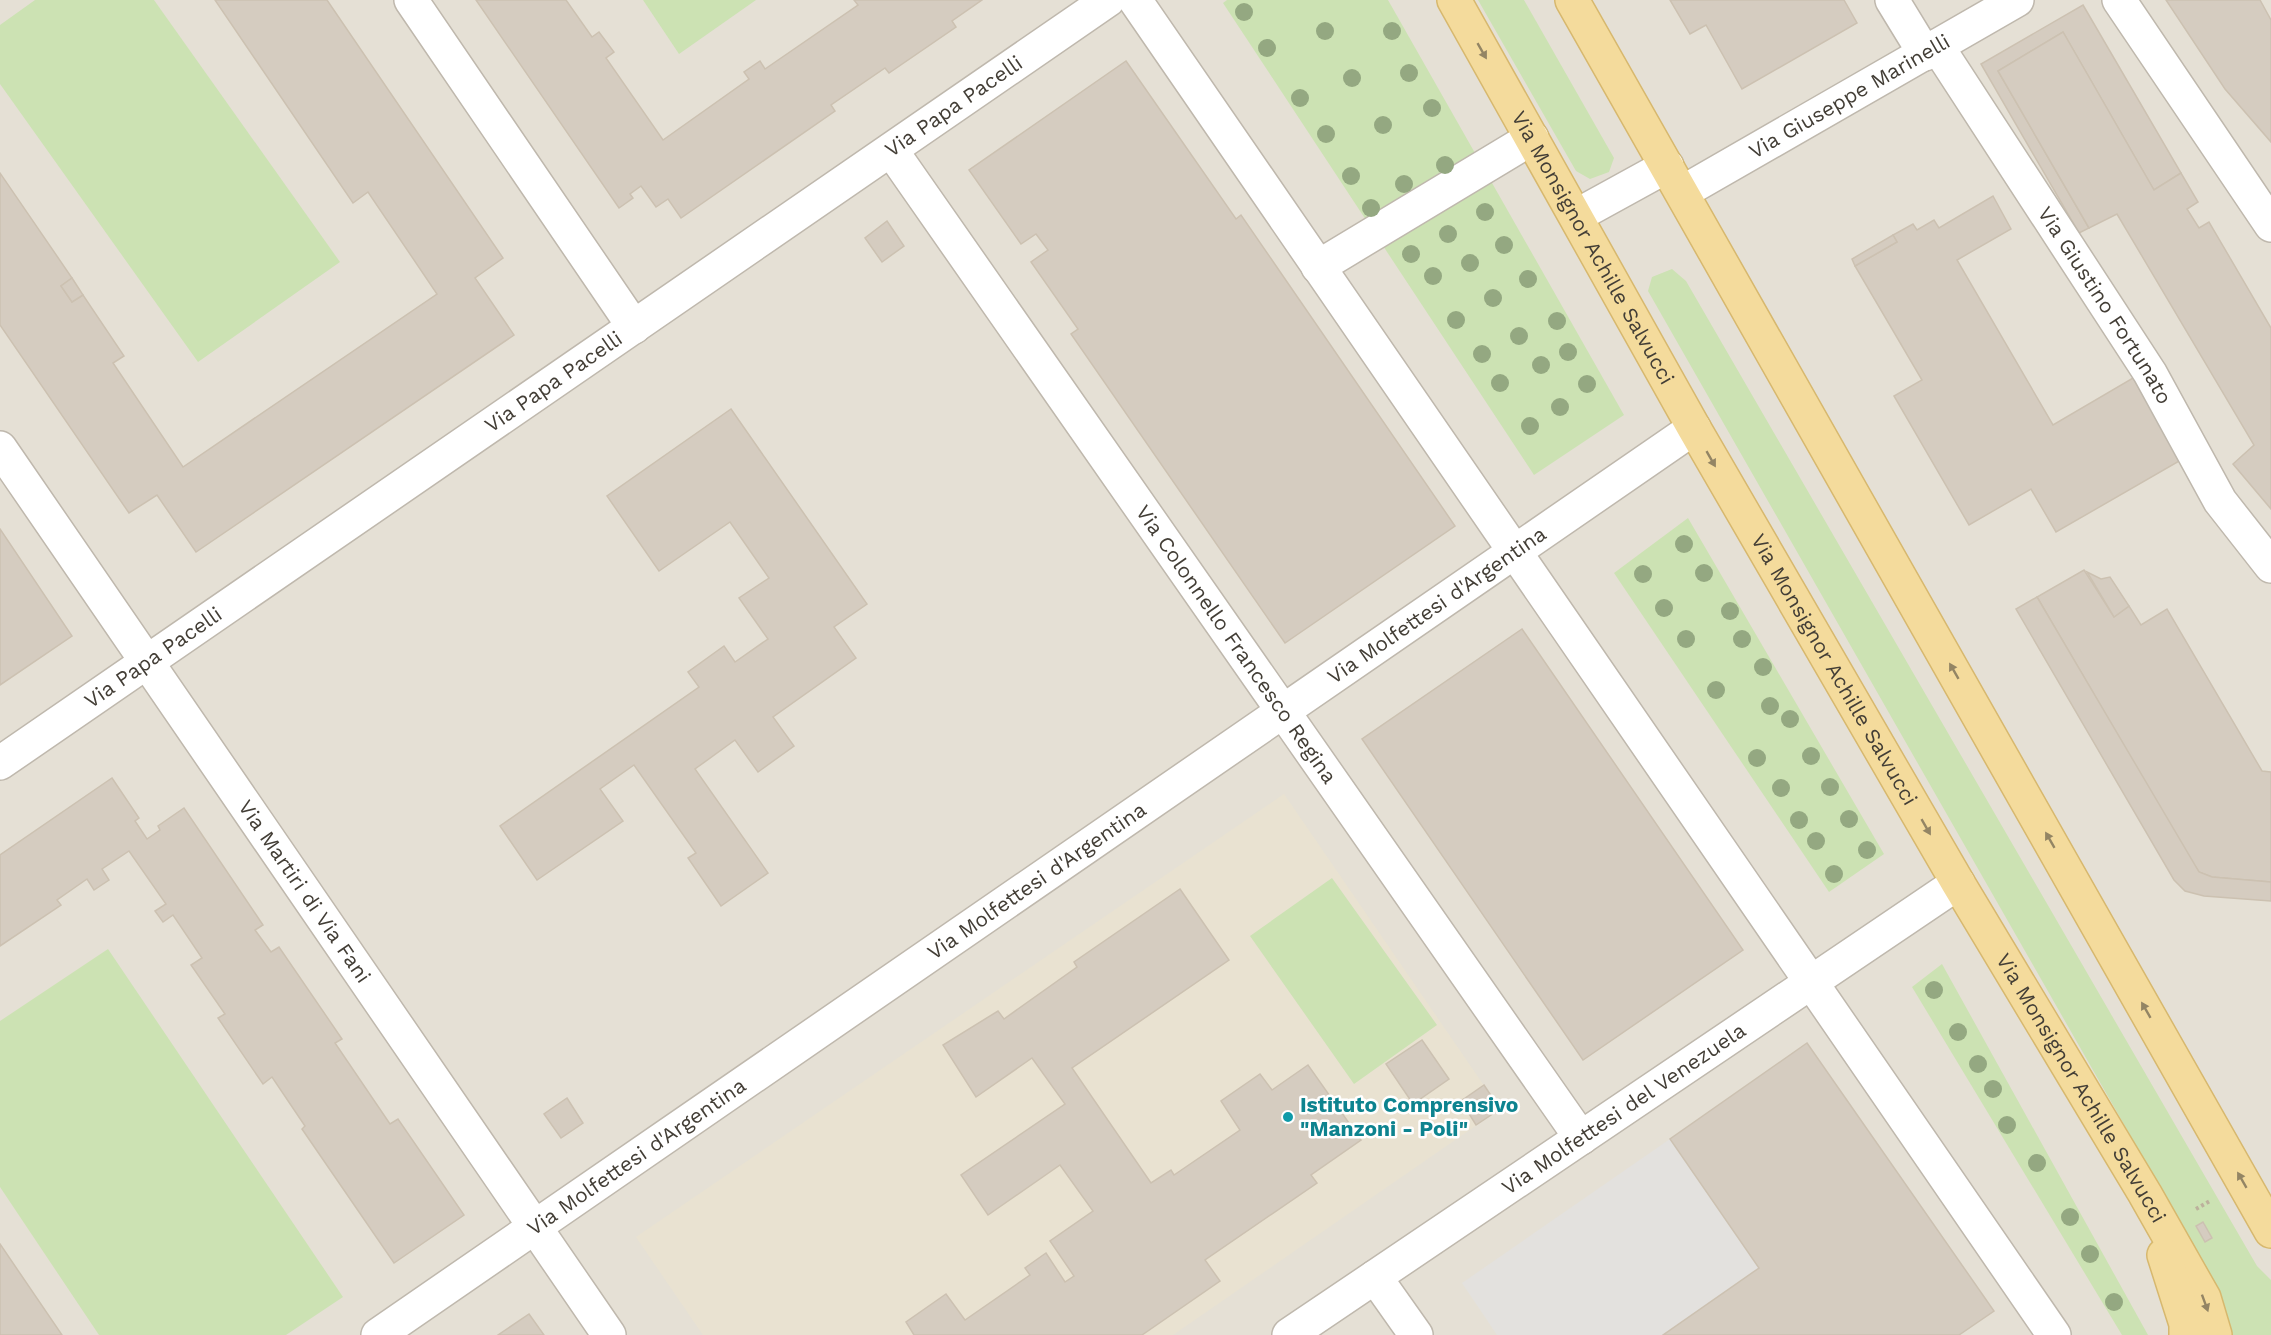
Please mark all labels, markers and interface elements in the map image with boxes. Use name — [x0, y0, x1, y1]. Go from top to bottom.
street label: Via Giuseppe Marinelli — [1744, 28, 1954, 163]
one-way arrow — [1477, 43, 1488, 59]
street label: Via Papa Pacelli — [880, 50, 1027, 162]
street label: Via Monsignor Achille Salvucci — [1507, 106, 1680, 389]
street label: Via Giustino Fortunato — [2033, 202, 2178, 408]
street label: Via Papa Pacelli — [480, 325, 627, 437]
one-way arrow — [1706, 451, 1717, 467]
street label: Via Colonnello Francesco Regina — [1131, 500, 1343, 788]
street label: Via Molfettesi d'Argentina — [1322, 521, 1551, 689]
street label: Via Monsignor Achille Salvucci — [1746, 529, 1923, 809]
street label: Via Papa Pacelli — [79, 601, 226, 713]
one-way arrow — [1949, 662, 1959, 679]
street label: Via Martiri di Via Fani — [233, 795, 376, 988]
street label: Via Molfettesi d'Argentina — [922, 796, 1151, 965]
one-way arrow — [1921, 819, 1931, 836]
one-way arrow — [2045, 832, 2055, 849]
street label: Via Monsignor Achille Salvucci — [1991, 949, 2172, 1227]
one-way arrow — [2141, 1001, 2151, 1018]
street label: Via Molfettesi del Venezuela — [1497, 1017, 1750, 1200]
street label: Via Molfettesi d'Argentina — [522, 1072, 750, 1240]
place label: Istituto Comprensivo "Manzoni - Poli" — [1300, 1092, 1518, 1141]
marker: Istituto Comprensivo "Manzoni - Poli" — [1281, 1110, 1295, 1124]
one-way arrow — [2237, 1171, 2247, 1188]
one-way arrow — [2200, 1294, 2210, 1312]

